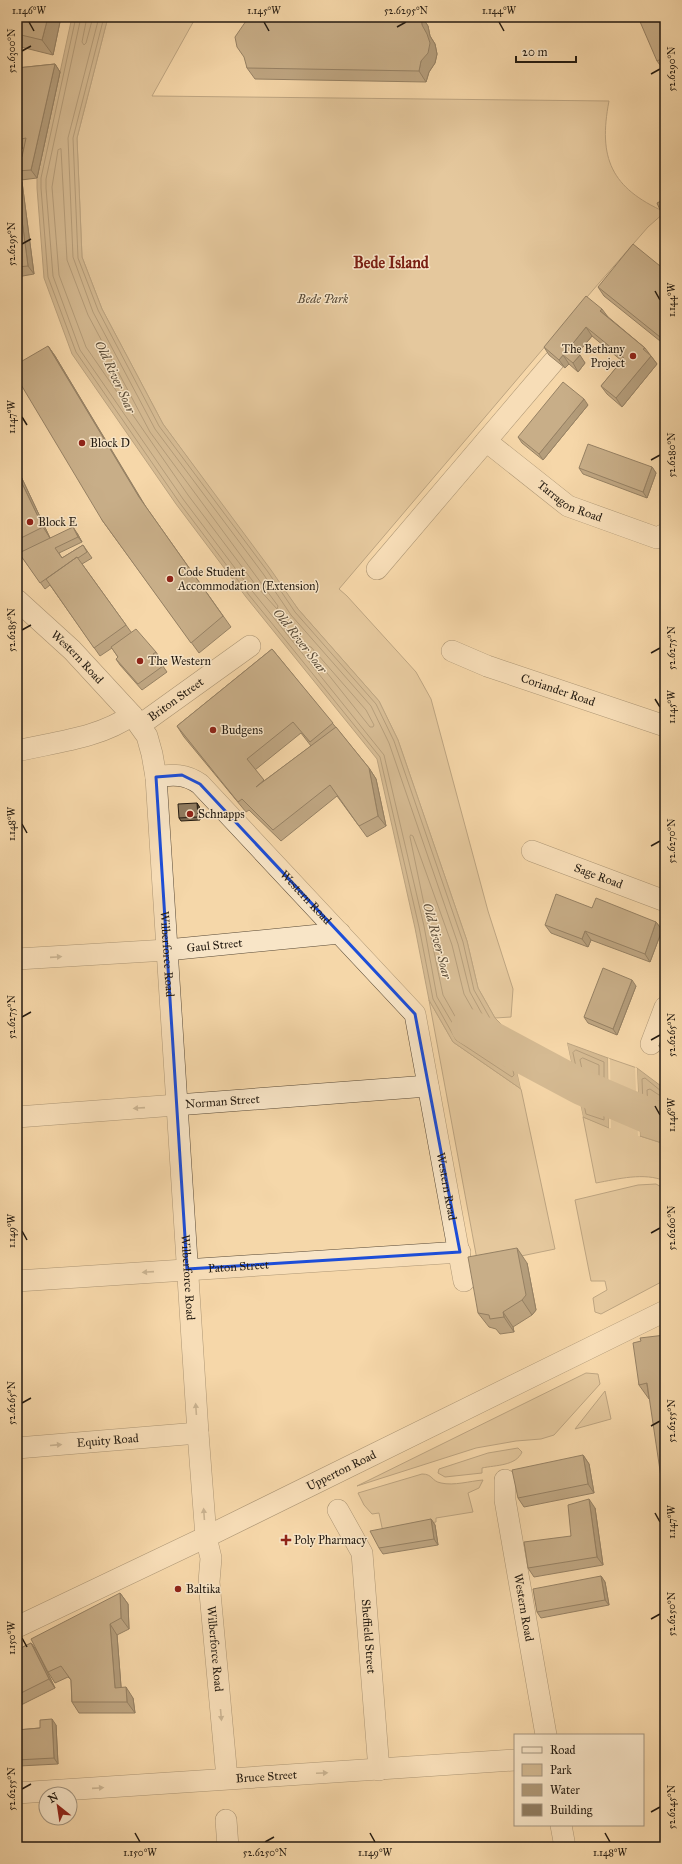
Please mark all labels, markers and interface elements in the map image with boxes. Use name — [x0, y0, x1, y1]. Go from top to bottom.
text: 1.146°W — [12, 5, 46, 17]
text: 1.145°W — [247, 5, 281, 17]
text: 52.6295°N — [384, 5, 429, 17]
text: 1.144°W — [482, 5, 517, 17]
text: 52.6300°N — [6, 28, 18, 73]
scale bar — [516, 38, 576, 64]
text: 20 m — [522, 45, 548, 59]
text: 52.6290°N — [666, 46, 678, 92]
text: 52.6295°N — [6, 221, 18, 266]
district label: Bede Island — [353, 253, 430, 272]
text: 1.144°W — [666, 282, 678, 317]
park label: Bede Park — [297, 292, 349, 306]
water label: Old River Soar — [91, 338, 139, 416]
place label: The Bethany Project — [562, 342, 626, 370]
marker: The Bethany Project — [628, 351, 638, 361]
text: 1.147°W — [6, 400, 18, 434]
text: 52.6280°N — [666, 432, 678, 478]
place label: Block D — [90, 436, 130, 450]
marker: Block D — [77, 438, 87, 448]
street label: Tarragon Road — [535, 477, 604, 525]
place label: Block E — [38, 515, 77, 529]
marker: Block E — [25, 517, 35, 527]
place label: Code Student Accommodation (Extension) — [177, 565, 319, 593]
marker: Code Student Accommodation (Extension) — [165, 574, 175, 584]
water label: Old River Soar — [270, 605, 331, 677]
text: 52.6285°N — [6, 607, 18, 652]
text: 52.6275°N — [666, 626, 678, 670]
street label: Western Road — [48, 628, 106, 686]
place label: The Western — [148, 654, 211, 668]
marker: The Western — [135, 656, 145, 666]
street label: Coriander Road — [519, 671, 597, 709]
street label: Briton Street — [145, 674, 207, 724]
text: 1.145°W — [666, 690, 678, 724]
place label: Budgens — [221, 723, 263, 738]
marker: Budgens — [208, 725, 218, 735]
text: 1.148°W — [6, 807, 18, 841]
place label: Schnapps — [198, 807, 245, 821]
marker: Schnapps — [185, 809, 195, 819]
text: 52.6270°N — [666, 818, 678, 863]
street label: Sage Road — [572, 860, 625, 891]
street label: Western Road — [277, 867, 334, 927]
water label: Old River Soar — [419, 901, 455, 981]
street label: Wilberforce Road — [158, 911, 177, 997]
street label: Gaul Street — [186, 936, 244, 955]
one-way arrow — [50, 953, 62, 960]
text: 52.6275°N — [6, 995, 18, 1039]
text: 52.6265°N — [666, 1013, 678, 1057]
street label: Norman Street — [185, 1092, 261, 1111]
text: 1.146°W — [666, 1098, 678, 1132]
one-way arrow — [133, 1105, 145, 1112]
street label: Western Road — [434, 1151, 460, 1221]
text: 52.6260°N — [666, 1205, 678, 1250]
text: 1.149°W — [6, 1213, 18, 1248]
street label: Wilberforce Road — [178, 1234, 198, 1321]
street label: Paton Street — [208, 1257, 270, 1275]
one-way arrow — [142, 1268, 154, 1275]
text: 52.6265°N — [6, 1381, 18, 1425]
text: 52.6255°N — [666, 1399, 678, 1443]
one-way arrow — [193, 1403, 200, 1415]
street label: Equity Road — [76, 1431, 139, 1450]
one-way arrow — [50, 1441, 62, 1448]
street label: Upperton Road — [304, 1447, 378, 1493]
text: 1.147°W — [666, 1505, 678, 1539]
one-way arrow — [201, 1508, 208, 1520]
place label: Poly Pharmacy — [294, 1533, 367, 1547]
marker: Poly Pharmacy — [281, 1535, 291, 1545]
street label: Western Road — [511, 1572, 537, 1642]
place label: Baltika — [186, 1582, 221, 1596]
marker: Baltika — [173, 1584, 183, 1594]
text: 52.6250°N — [666, 1591, 678, 1636]
street label: Sheffield Street — [359, 1599, 378, 1675]
street label: Wilberforce Road — [204, 1605, 226, 1692]
text: 1.150°W — [6, 1621, 18, 1655]
one-way arrow — [218, 1709, 224, 1721]
legend — [514, 1734, 644, 1826]
text: Road — [550, 1743, 576, 1757]
text: Park — [550, 1763, 572, 1777]
text: 52.6255°N — [6, 1767, 18, 1811]
street label: Bruce Street — [235, 1767, 298, 1785]
one-way arrow — [316, 1770, 328, 1777]
text: Water — [550, 1783, 580, 1797]
text: 52.6245°N — [666, 1784, 678, 1829]
one-way arrow — [92, 1785, 104, 1792]
north arrow — [38, 1786, 78, 1826]
text: N — [46, 1789, 61, 1806]
text: Building — [550, 1803, 593, 1818]
text: 1.150°W — [123, 1847, 157, 1859]
text: 52.6250°N — [243, 1847, 288, 1859]
text: 1.149°W — [358, 1847, 393, 1859]
text: 1.148°W — [593, 1847, 627, 1859]

